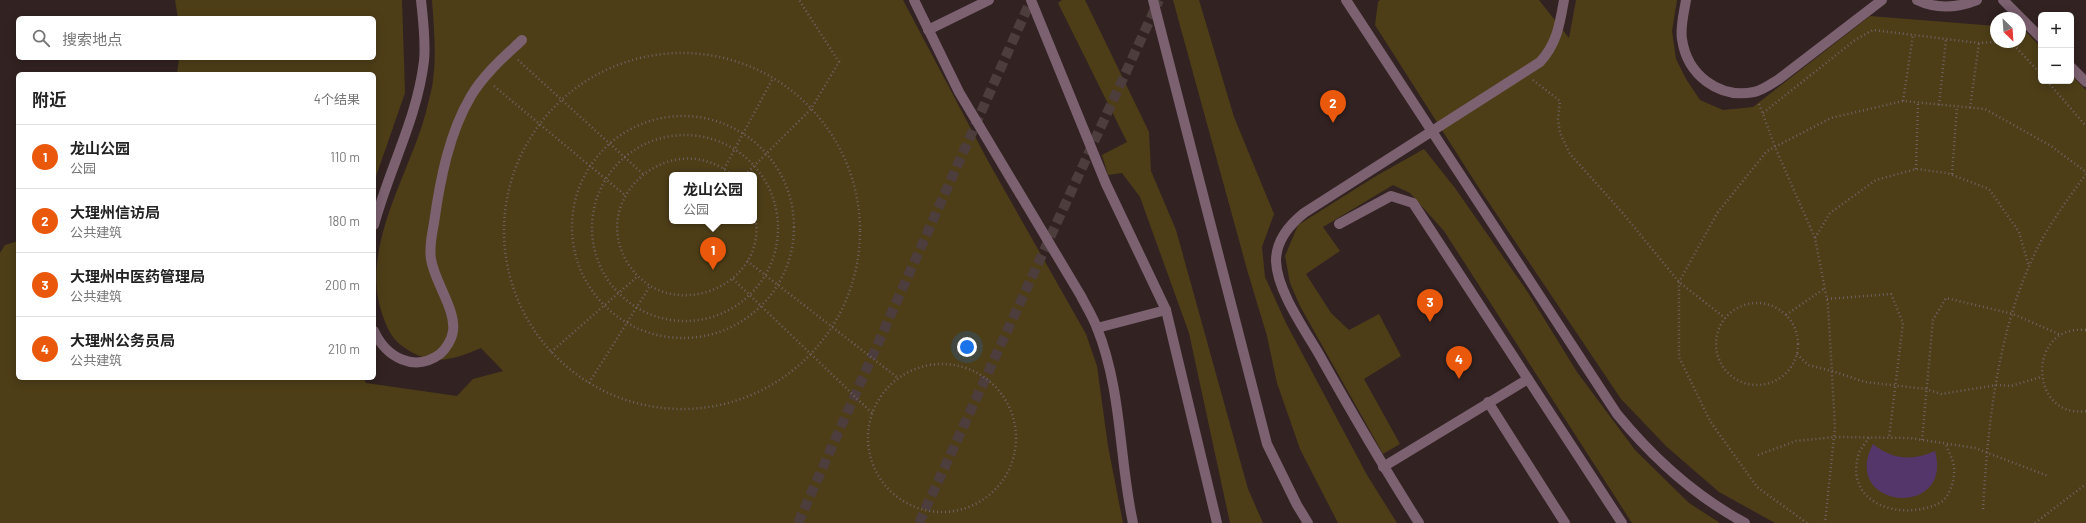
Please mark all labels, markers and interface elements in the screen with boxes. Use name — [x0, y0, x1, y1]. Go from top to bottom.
north arrow — [1990, 12, 2026, 48]
map controls — [2038, 12, 2074, 84]
button: + — [2038, 12, 2074, 48]
search box — [16, 16, 376, 60]
icon: search — [30, 27, 52, 49]
text: 搜索地点 — [62, 30, 122, 48]
button: − — [2038, 48, 2074, 84]
text: 附近 — [32, 89, 66, 109]
pin: 2 — [1320, 90, 1346, 123]
text: 4个结果 — [314, 91, 360, 107]
text: 龙山公园 — [70, 139, 130, 157]
text: 1 — [43, 149, 47, 165]
text: 110 m — [330, 149, 360, 165]
text: 公园 — [70, 160, 96, 176]
popup — [669, 172, 757, 224]
text: 龙山公园 — [683, 180, 743, 198]
text: 公园 — [683, 201, 709, 217]
text: 大理州信访局 — [70, 203, 160, 221]
text: 2 — [41, 213, 49, 229]
text: 180 m — [328, 213, 360, 229]
text: 公共建筑 — [70, 224, 122, 240]
pin: 1 — [700, 237, 726, 270]
text: 大理州中医药管理局 — [70, 267, 205, 285]
text: 3 — [41, 277, 49, 293]
text: 200 m — [325, 277, 360, 293]
text: 公共建筑 — [70, 288, 122, 304]
pin: 3 — [1417, 289, 1443, 322]
text: 大理州公务员局 — [70, 331, 175, 349]
your location — [957, 337, 977, 357]
text: 4 — [41, 341, 49, 357]
text: 210 m — [328, 341, 360, 357]
pin: 4 — [1446, 346, 1472, 379]
text: 公共建筑 — [70, 352, 122, 368]

